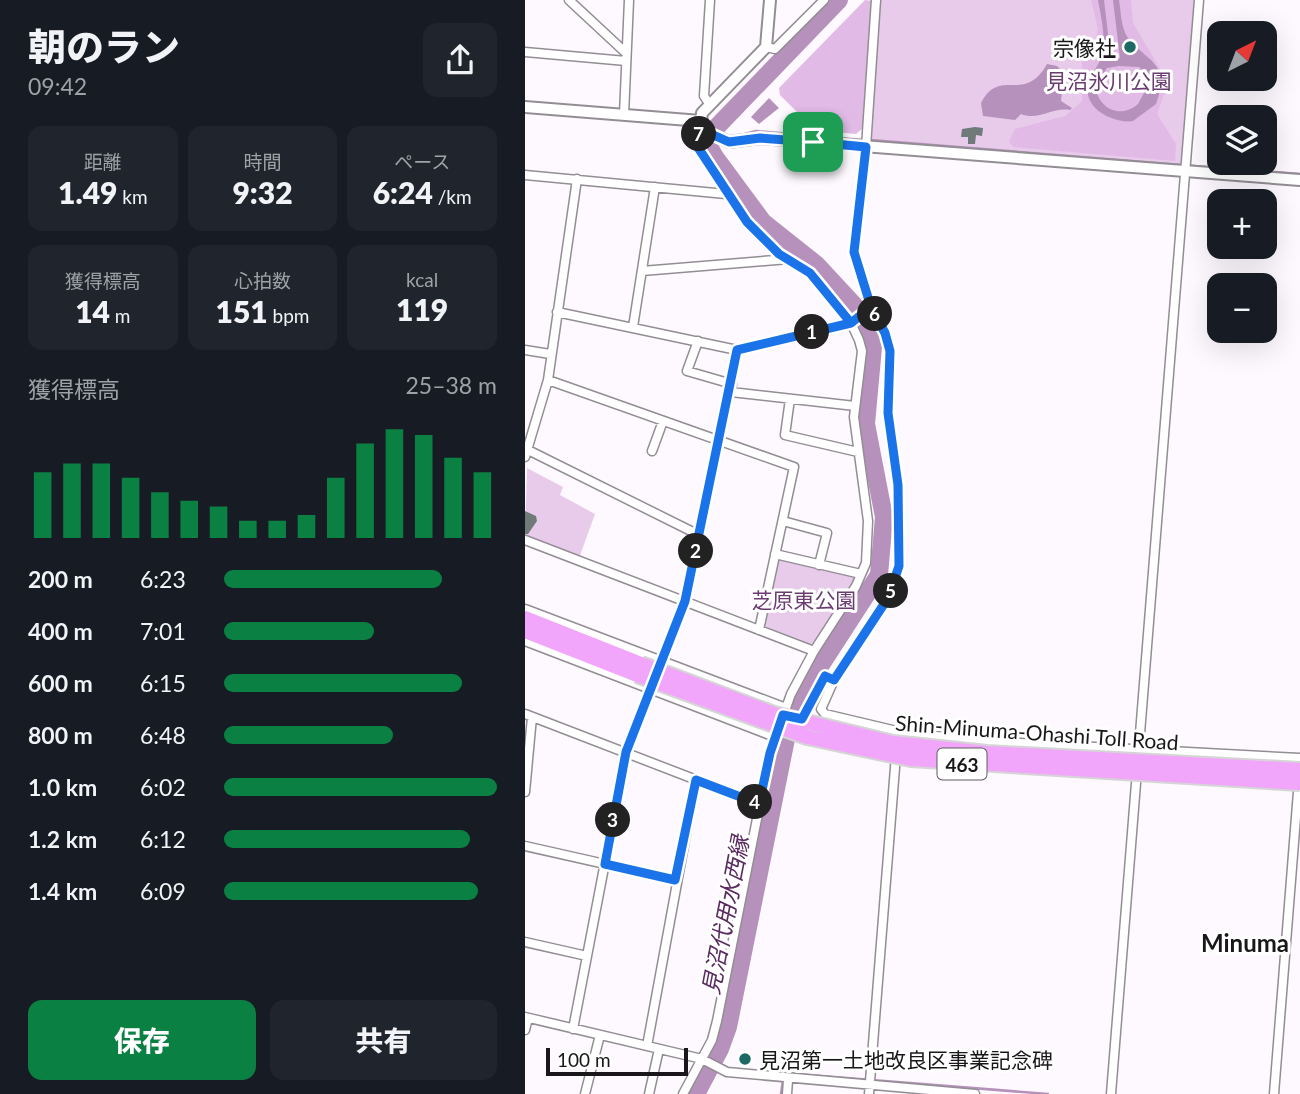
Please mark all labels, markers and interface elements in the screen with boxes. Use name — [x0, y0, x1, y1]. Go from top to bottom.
north arrow — [1207, 21, 1277, 91]
map controls — [1207, 21, 1277, 343]
text: 朝のラン — [28, 23, 180, 69]
button: share — [423, 23, 497, 97]
place label: 宗像社 — [1053, 35, 1116, 60]
marker: 宗像社 — [1122, 39, 1138, 55]
park label: 見沼氷川公園 — [1046, 68, 1172, 93]
text: 09:42 — [28, 72, 87, 100]
button: layers — [1207, 105, 1277, 175]
pin — [783, 112, 843, 172]
pin: 7 — [681, 116, 717, 152]
text: 7 — [693, 122, 704, 145]
icon: arrive — [794, 123, 832, 161]
text: 距離 — [84, 150, 122, 173]
text: 時間 — [243, 150, 282, 173]
text: ペース — [394, 150, 450, 173]
text: 1.49 — [58, 174, 117, 210]
text: 9:32 — [232, 174, 293, 210]
text: 6:24 — [373, 174, 433, 210]
text: km — [117, 185, 148, 208]
text: /km — [433, 185, 472, 208]
button: + — [1207, 189, 1277, 259]
text: kcal — [406, 268, 438, 291]
text: 獲得標高 — [65, 269, 141, 292]
text: 心拍数 — [234, 269, 291, 292]
button: − — [1207, 273, 1277, 343]
text: 119 — [396, 291, 448, 327]
text: 14 — [75, 293, 110, 329]
text: 151 — [216, 293, 268, 329]
pin: 6 — [857, 296, 893, 332]
text: 6 — [869, 302, 880, 325]
text: m — [110, 304, 130, 327]
text: bpm — [268, 304, 309, 327]
pin: 1 — [795, 314, 829, 350]
text: 1 — [806, 320, 817, 343]
text: 25–38 m — [405, 371, 497, 399]
text: 獲得標高 — [28, 375, 120, 403]
pin: 2 — [679, 534, 713, 568]
text: 2 — [690, 539, 701, 562]
text: 200 m — [28, 565, 93, 593]
text: 6:23 — [140, 565, 186, 593]
pin: 5 — [873, 574, 909, 608]
text: 5 — [885, 579, 896, 602]
park label: 芝原東公園 — [752, 587, 857, 612]
text: 400 m — [28, 617, 93, 645]
text: 7:01 — [140, 617, 186, 645]
text: 600 m — [28, 669, 93, 697]
text: 6:15 — [140, 669, 186, 697]
street label: Shin-Minuma-Ohashi Toll Road — [895, 710, 1179, 754]
text: 800 m — [28, 721, 93, 749]
text: 6:48 — [140, 721, 186, 749]
road number: 463 — [937, 748, 987, 779]
text: 1.0 km — [28, 773, 97, 801]
text: 6:02 — [140, 773, 186, 801]
pin: 4 — [737, 784, 772, 820]
text: 4 — [749, 790, 760, 813]
pin: 3 — [595, 802, 631, 838]
text: 3 — [607, 808, 618, 831]
text: 1.2 km — [28, 825, 97, 853]
text: 6:12 — [140, 825, 186, 853]
water label: 見沼代用水西縁 — [696, 830, 755, 997]
text: 1.4 km — [28, 877, 97, 905]
text: 6:09 — [140, 877, 186, 905]
district label: Minuma — [1201, 928, 1289, 957]
button: 保存 — [28, 1000, 256, 1080]
button: 共有 — [270, 1000, 497, 1080]
scale bar — [546, 1045, 688, 1077]
place label: 見沼第一土地改良区事業記念碑 — [759, 1047, 1053, 1072]
text: 100 m — [557, 1048, 611, 1071]
marker: 見沼第一土地改良区事業記念碑 — [737, 1051, 753, 1067]

